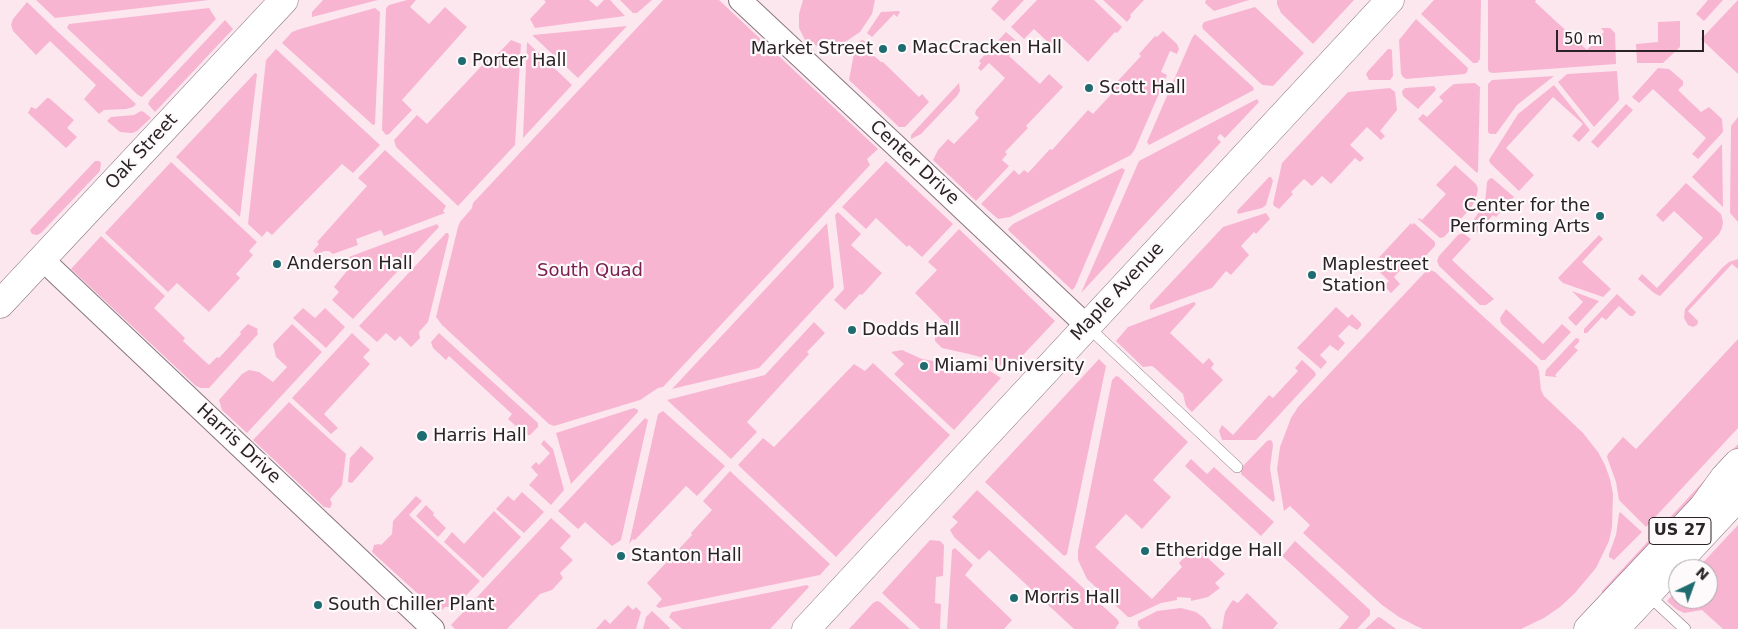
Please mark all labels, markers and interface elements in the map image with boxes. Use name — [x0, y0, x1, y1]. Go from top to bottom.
scale bar — [1558, 20, 1706, 52]
text: 50 m — [1564, 30, 1602, 48]
place label: MacCracken Hall — [912, 37, 1062, 59]
place label: Market Street — [751, 38, 873, 60]
marker: MacCracken Hall — [896, 42, 908, 54]
marker: Market Street — [877, 43, 889, 55]
place label: Porter Hall — [472, 50, 566, 72]
marker: Porter Hall — [456, 55, 468, 67]
place label: Scott Hall — [1099, 77, 1186, 99]
marker: Scott Hall — [1083, 82, 1095, 94]
street label: Oak Street — [101, 110, 183, 194]
street label: Center Drive — [865, 116, 963, 210]
place label: Center for the Performing Arts — [1450, 195, 1590, 238]
marker: Center for the Performing Arts — [1594, 210, 1606, 222]
street label: Maple Avenue — [1067, 238, 1169, 346]
place label: Anderson Hall — [287, 253, 413, 275]
place label: Maplestreet Station — [1322, 254, 1429, 296]
marker: Anderson Hall — [271, 258, 283, 270]
park label: South Quad — [537, 260, 643, 282]
marker: Maplestreet Station — [1306, 269, 1318, 281]
place label: Dodds Hall — [862, 319, 959, 341]
marker: Dodds Hall — [846, 324, 858, 336]
place label: Miami University — [934, 355, 1085, 377]
marker: Miami University — [918, 360, 930, 372]
street label: Harris Drive — [191, 400, 285, 488]
place label: Harris Hall — [433, 425, 527, 447]
marker: Harris Hall — [415, 429, 429, 443]
road number: US 27 — [1649, 518, 1711, 544]
place label: Etheridge Hall — [1155, 540, 1283, 562]
place label: Stanton Hall — [631, 545, 742, 567]
marker: Etheridge Hall — [1139, 545, 1151, 557]
marker: Stanton Hall — [615, 550, 627, 562]
north arrow — [1668, 559, 1718, 609]
text: N — [1693, 564, 1712, 583]
place label: Morris Hall — [1024, 587, 1120, 609]
marker: Morris Hall — [1008, 592, 1020, 604]
place label: South Chiller Plant — [328, 594, 495, 616]
marker: South Chiller Plant — [312, 599, 324, 611]

